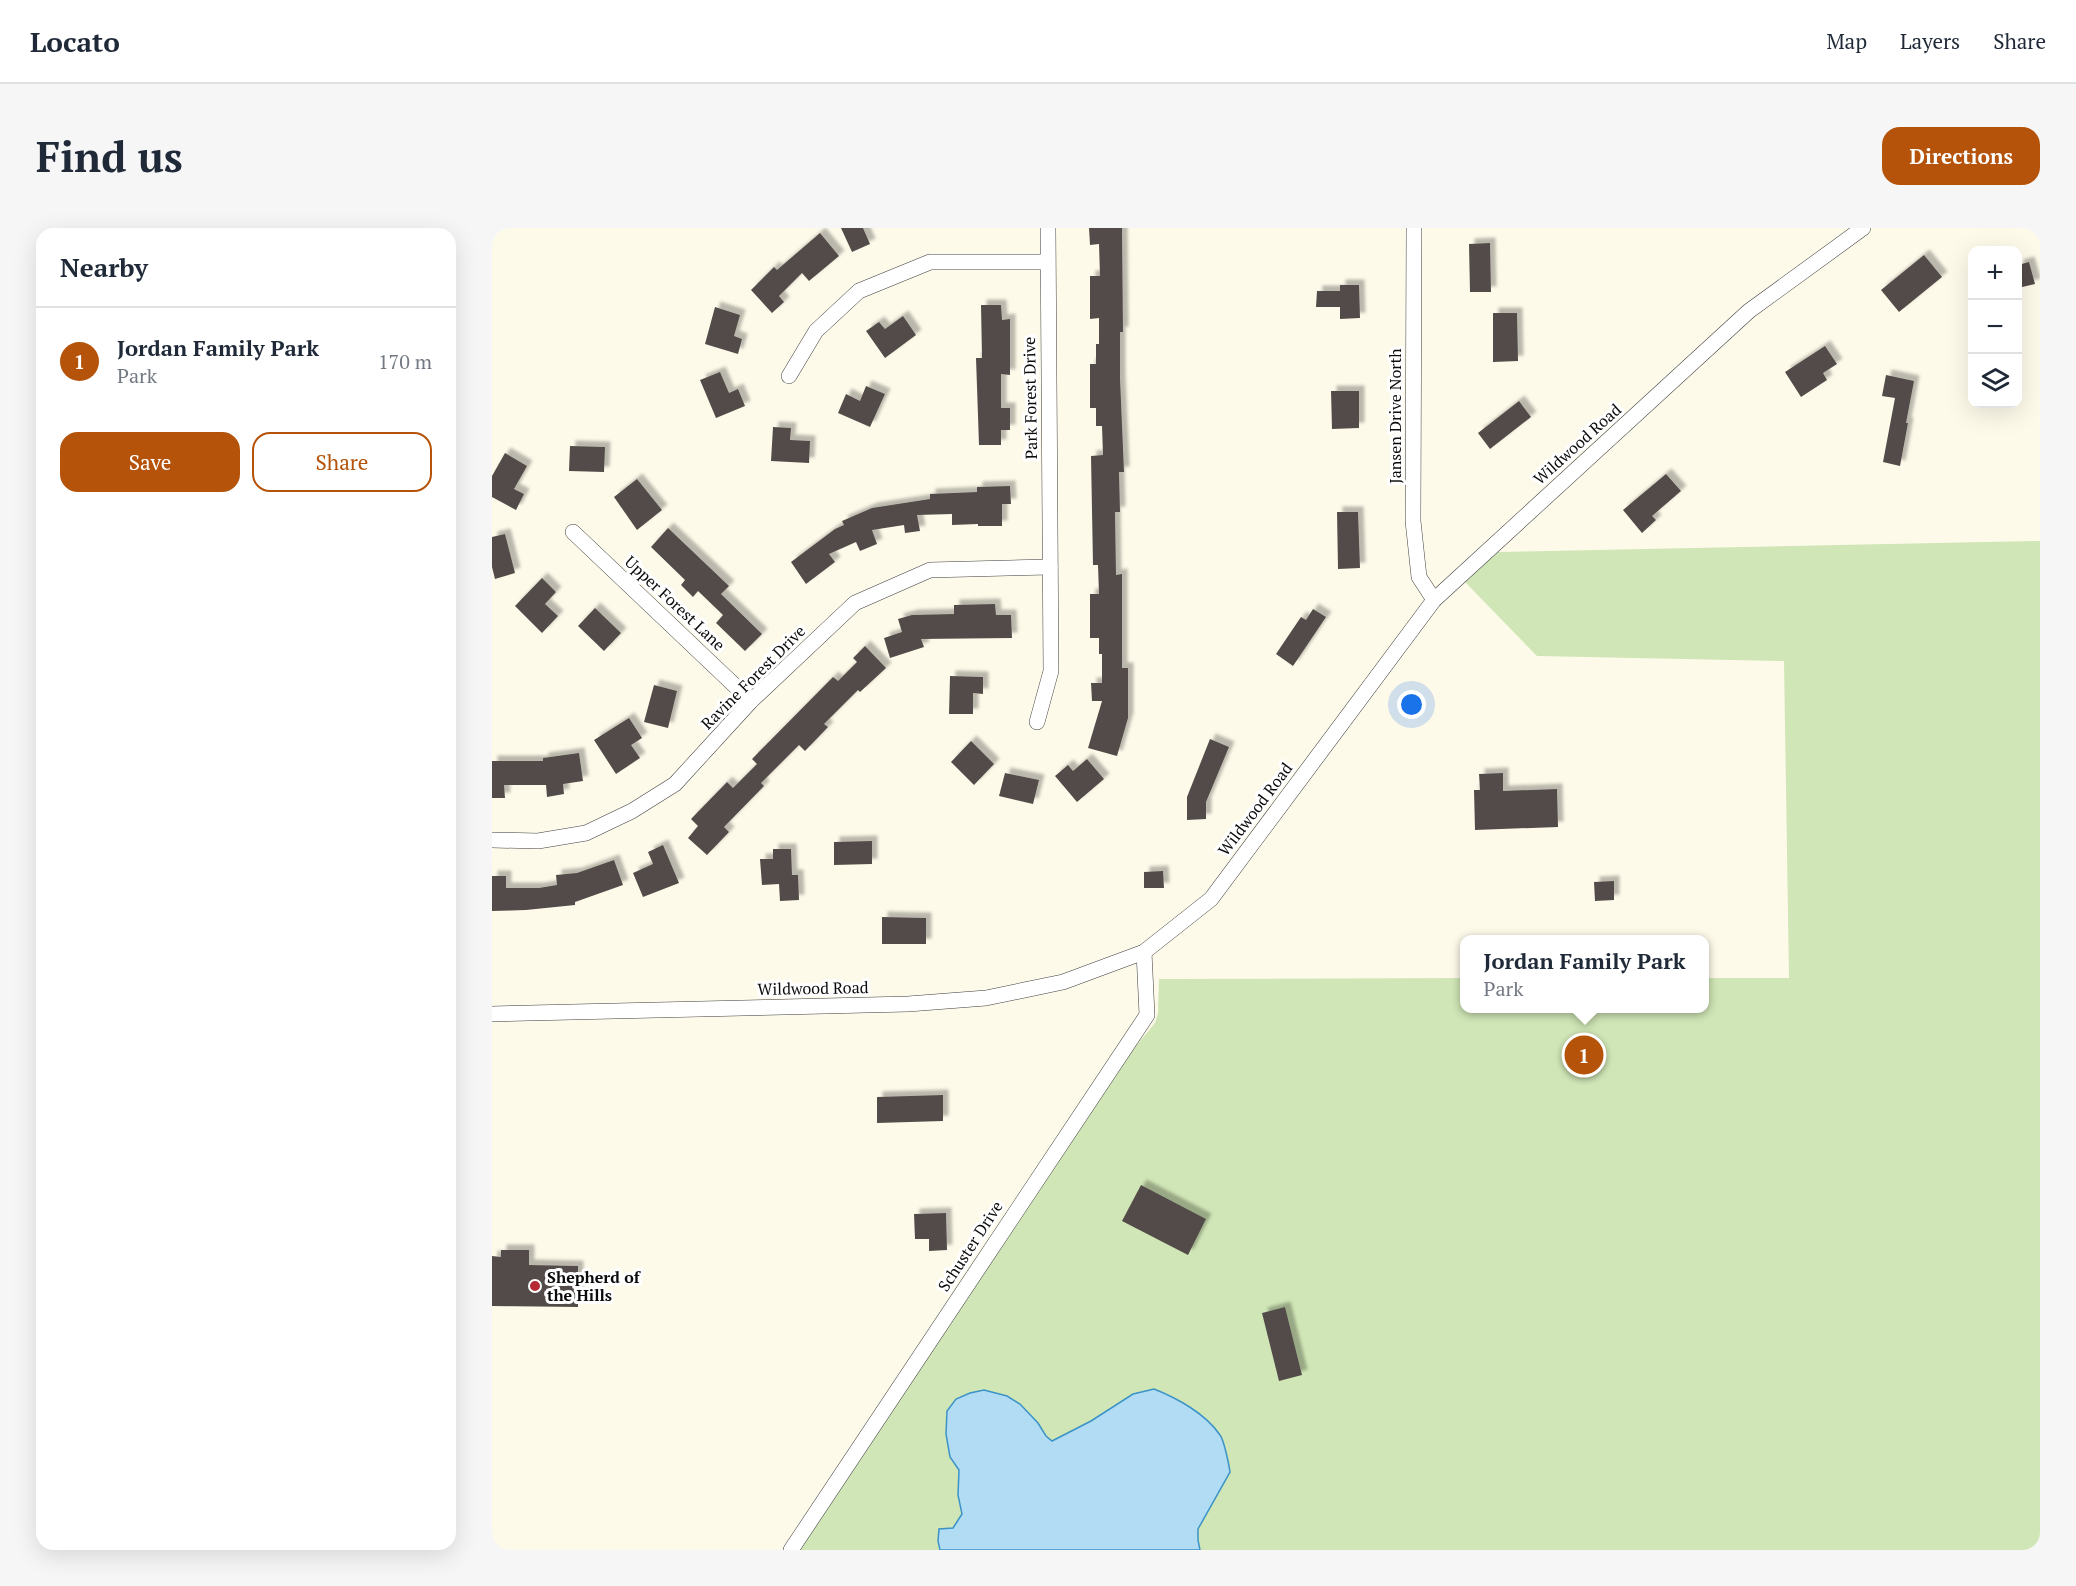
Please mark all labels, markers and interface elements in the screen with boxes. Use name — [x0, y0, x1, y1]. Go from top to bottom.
text: Locato — [30, 23, 120, 60]
text: Map — [1826, 27, 1867, 55]
text: Layers — [1900, 27, 1960, 55]
text: Share — [1993, 27, 2046, 55]
button: Directions — [1882, 127, 2040, 185]
text: Find us — [36, 128, 183, 184]
map controls — [1968, 246, 2022, 408]
button: + — [1968, 246, 2022, 300]
text: Nearby — [60, 250, 148, 284]
button: − — [1968, 300, 2022, 354]
text: Jordan Family Park — [117, 333, 319, 362]
street label: Park Forest Drive — [1018, 337, 1042, 459]
text: 1 — [74, 348, 85, 375]
text: 170 m — [378, 348, 432, 375]
street label: Jansen Drive North — [1384, 348, 1406, 484]
button: layers — [1968, 354, 2022, 408]
text: Park — [117, 362, 157, 389]
street label: Wildwood Road — [1528, 399, 1626, 489]
button: Save — [60, 432, 240, 492]
button: Share — [252, 432, 432, 492]
street label: Upper Forest Lane — [620, 551, 730, 655]
street label: Ravine Forest Drive — [696, 620, 810, 734]
your location — [1397, 690, 1426, 719]
street label: Wildwood Road — [1213, 758, 1297, 860]
popup — [1460, 935, 1709, 1013]
text: Jordan Family Park — [1483, 946, 1686, 975]
text: Park — [1483, 975, 1523, 1002]
street label: Wildwood Road — [757, 976, 869, 1000]
pin: 1 — [1564, 1032, 1604, 1078]
street label: Schuster Drive — [933, 1197, 1007, 1295]
place label: Shepherd of the Hills — [547, 1266, 642, 1306]
marker: Shepherd of the Hills — [528, 1279, 542, 1293]

